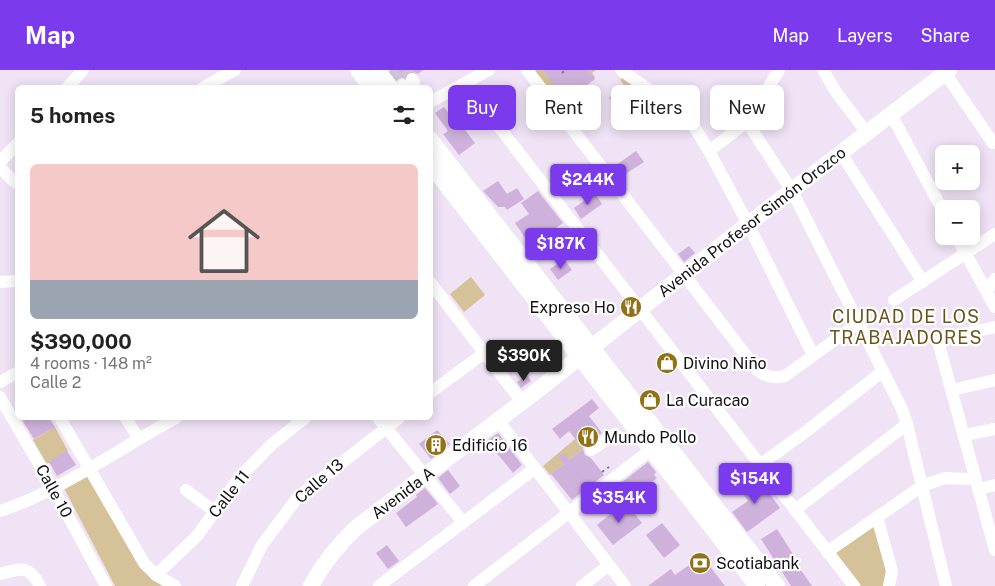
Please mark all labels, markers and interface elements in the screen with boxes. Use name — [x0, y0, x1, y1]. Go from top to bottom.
text: Map — [25, 21, 75, 49]
text: Map — [773, 25, 809, 46]
text: Layers — [837, 25, 893, 46]
text: Share — [921, 25, 970, 46]
chip: Buy — [448, 85, 516, 130]
chip: Rent — [526, 85, 601, 130]
chip: Filters — [611, 85, 700, 130]
chip: New — [710, 85, 784, 130]
icon: filters — [390, 101, 418, 129]
text: 5 homes — [30, 103, 115, 128]
street label: Avenida Profesor Simón Orozco — [654, 143, 850, 301]
map controls — [935, 145, 980, 245]
button: + — [935, 145, 980, 190]
pin: $244K — [553, 164, 623, 206]
text: $244K — [561, 170, 615, 189]
icon: home — [179, 196, 269, 286]
button: − — [935, 200, 980, 245]
pin: $187K — [526, 228, 596, 270]
text: $187K — [536, 234, 586, 253]
restaurant icon: Expreso Ho — [619, 295, 643, 319]
place label: Expreso Ho — [529, 298, 615, 317]
district label: CIUDAD DE LOS TRABAJADORES — [830, 306, 982, 348]
text: $390,000 — [30, 329, 132, 354]
pin: $390K — [489, 340, 559, 382]
text: $390K — [497, 346, 551, 365]
shop icon: Divino Niño — [655, 351, 679, 375]
text: 4 rooms · 148 m² — [30, 354, 152, 373]
place label: Divino Niño — [683, 354, 767, 373]
text: Calle 2 — [30, 373, 81, 392]
shop icon: La Curacao — [638, 388, 662, 412]
place label: La Curacao — [666, 391, 749, 410]
restaurant icon: Mundo Pollo — [576, 425, 600, 449]
place label: Mundo Pollo — [604, 428, 696, 447]
building icon: Edificio 16 — [424, 433, 448, 457]
place label: Edificio 16 — [452, 436, 528, 455]
street label: Calle 13 — [291, 455, 347, 507]
street label: Calle 10 — [32, 461, 76, 521]
pin: $154K — [720, 462, 790, 505]
street label: Avenida A — [368, 463, 438, 523]
street label: Calle 11 — [205, 467, 253, 521]
text: $154K — [730, 469, 780, 488]
pin: $354K — [584, 482, 654, 524]
text: $354K — [592, 488, 646, 507]
bank icon: Scotiabank — [688, 551, 712, 575]
place label: Scotiabank — [716, 554, 800, 573]

